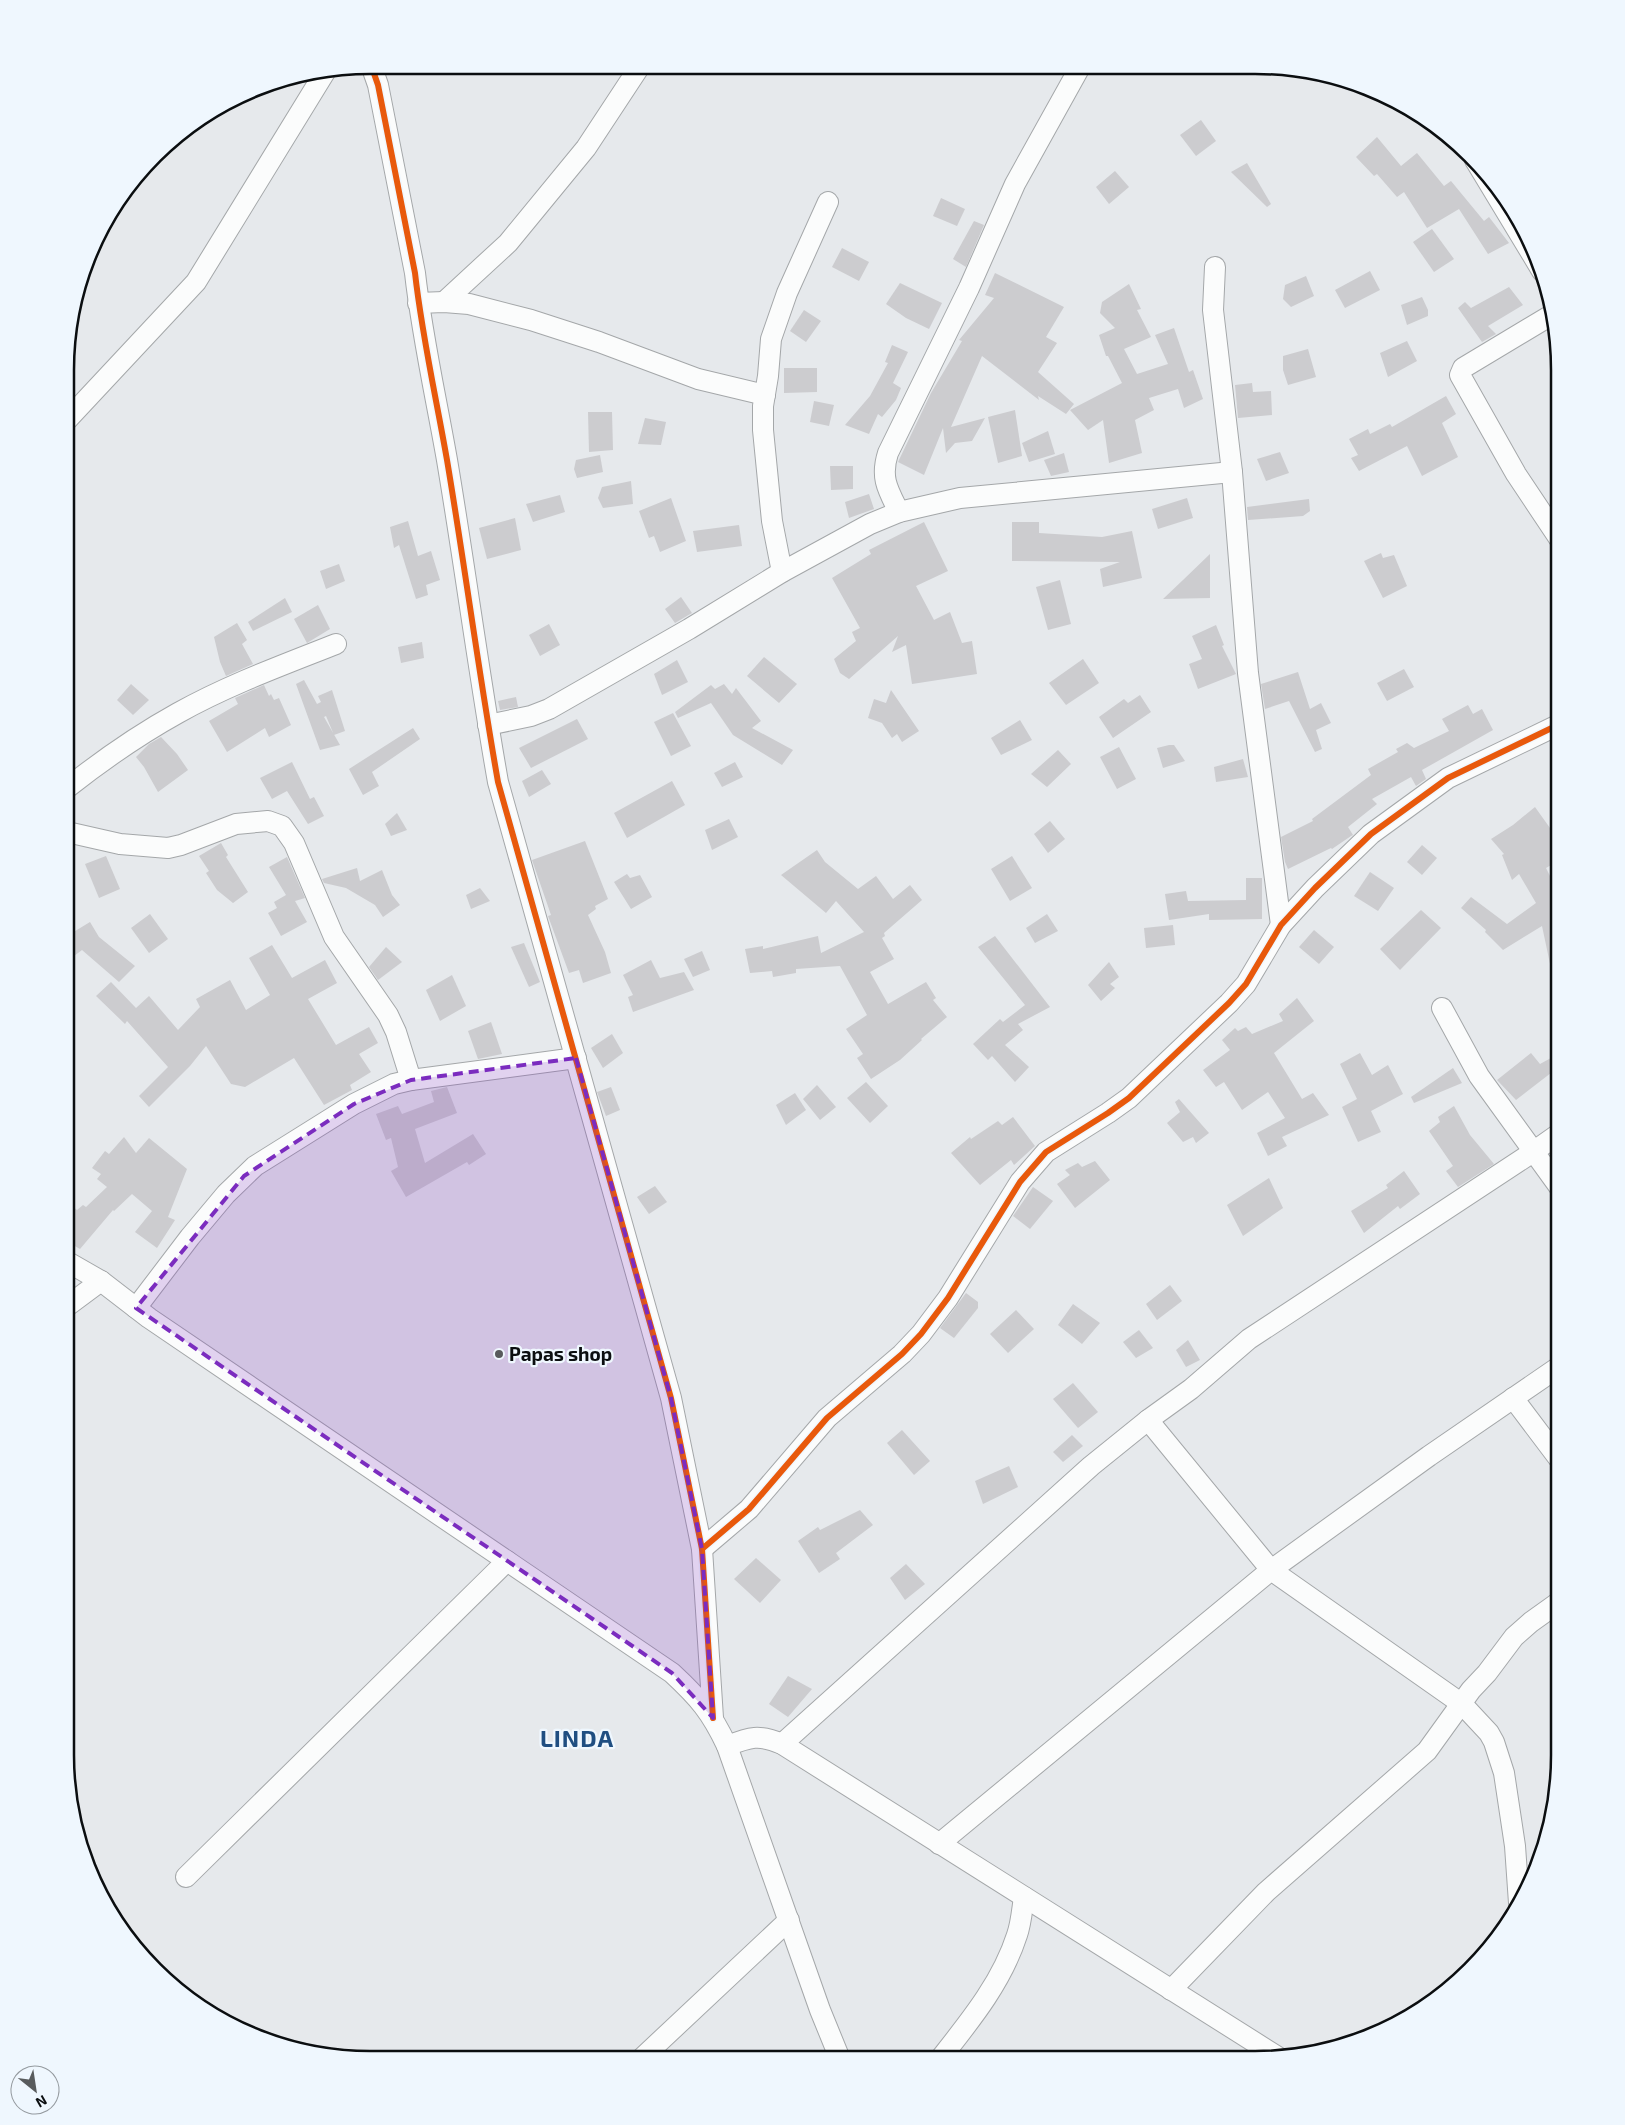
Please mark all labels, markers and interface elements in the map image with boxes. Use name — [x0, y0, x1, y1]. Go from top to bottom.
place label: Papas shop — [509, 1342, 612, 1365]
marker: Papas shop — [493, 1348, 505, 1360]
district label: LINDA — [540, 1723, 614, 1752]
north arrow — [10, 2065, 60, 2115]
text: N — [33, 2092, 50, 2112]

